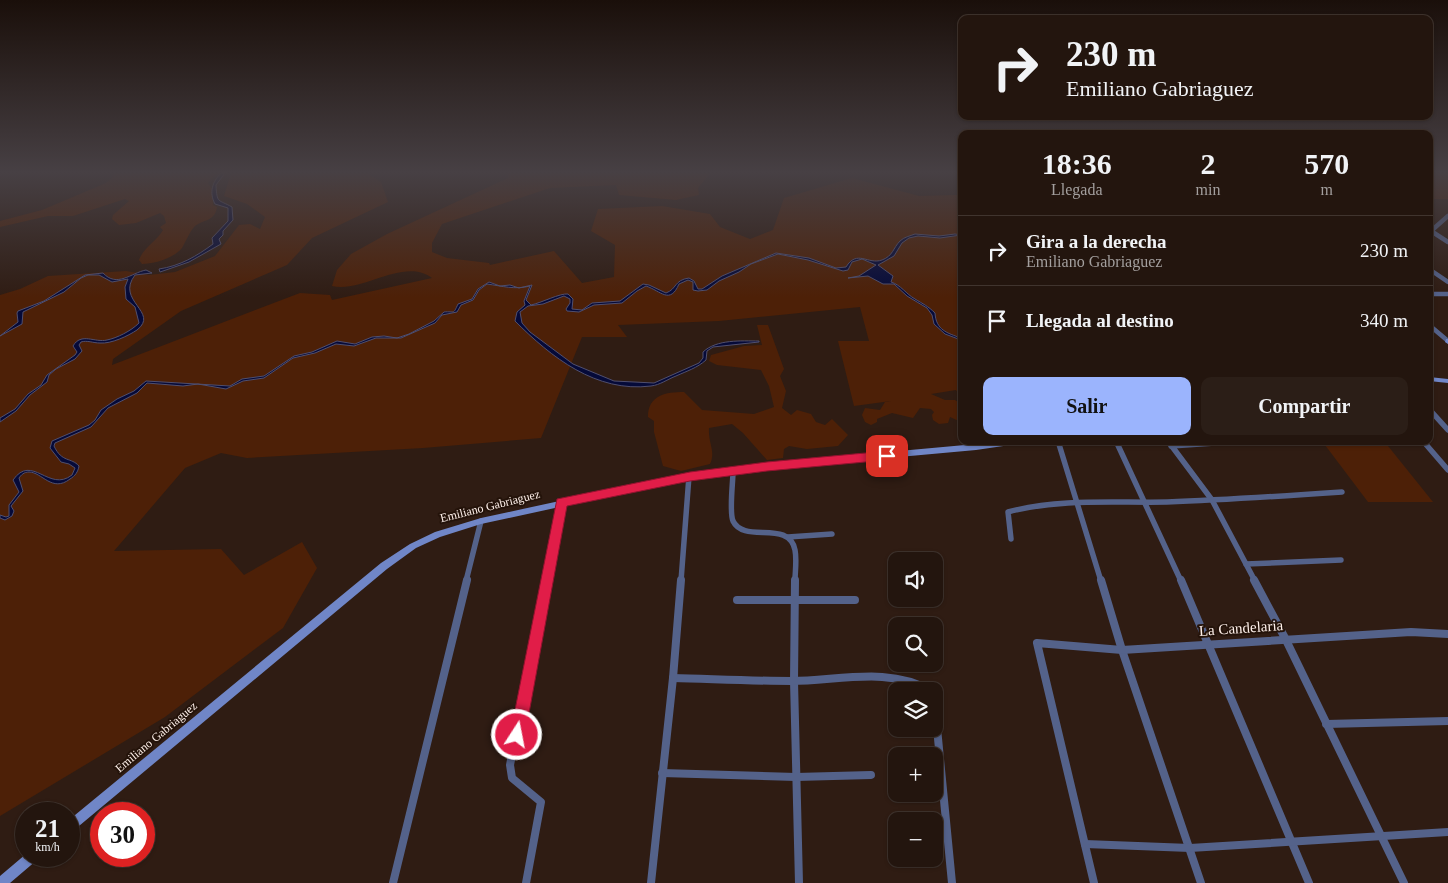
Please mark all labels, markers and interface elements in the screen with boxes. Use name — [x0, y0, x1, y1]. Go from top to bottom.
icon: right — [983, 35, 1048, 100]
text: 230 m — [1066, 35, 1156, 74]
text: Emiliano Gabriaguez — [1066, 76, 1254, 101]
text: 18:36 — [1042, 147, 1112, 180]
text: 2 — [1200, 147, 1215, 180]
text: 570 — [1304, 147, 1349, 180]
text: Llegada — [1051, 181, 1103, 198]
text: min — [1196, 181, 1220, 198]
text: m — [1320, 181, 1333, 198]
text: Gira a la derecha — [1026, 231, 1167, 252]
icon: right — [983, 237, 1011, 265]
text: 230 m — [1360, 240, 1408, 261]
text: Emiliano Gabriaguez — [1026, 253, 1162, 270]
icon: arrive — [983, 307, 1011, 335]
text: Llegada al destino — [1026, 310, 1174, 331]
text: 340 m — [1360, 310, 1408, 331]
button: Salir — [983, 377, 1191, 435]
button: Compartir — [1201, 377, 1408, 435]
pin — [866, 435, 908, 477]
icon: arrive — [873, 442, 901, 470]
street label: Emiliano Gabriaguez — [439, 487, 541, 525]
map controls — [888, 552, 943, 867]
button: sound — [888, 552, 943, 607]
button: search — [888, 617, 943, 672]
street label: La Candelaria — [1198, 617, 1284, 639]
button: layers — [888, 682, 943, 737]
street label: Emiliano Gabriaguez — [112, 699, 200, 775]
position arrow — [490, 708, 542, 760]
button: + — [888, 747, 943, 802]
speed limit sign: 30 — [90, 802, 155, 867]
button: − — [888, 812, 943, 867]
text: 21 — [35, 815, 60, 842]
text: km/h — [35, 840, 60, 854]

